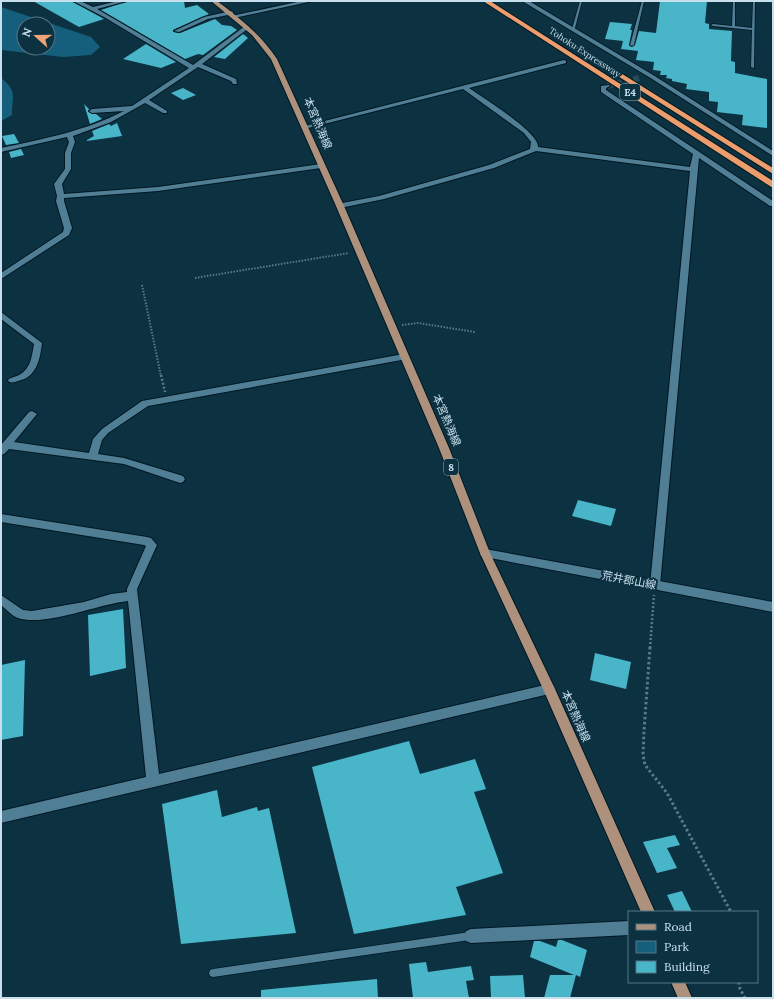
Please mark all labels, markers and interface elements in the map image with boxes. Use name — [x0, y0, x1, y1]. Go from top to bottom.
north arrow — [16, 16, 56, 56]
text: N — [19, 25, 35, 39]
street label: Tohoku Expressway — [547, 25, 623, 79]
road number: E4 — [620, 84, 640, 100]
street label: 本宮熱海線 — [301, 95, 335, 151]
street label: 本宮熱海線 — [430, 392, 464, 448]
road number: 8 — [444, 459, 458, 475]
street label: 荒井郡山線 — [601, 568, 657, 592]
street label: 本宮熱海線 — [558, 688, 594, 744]
legend — [628, 911, 758, 983]
text: Road — [664, 919, 692, 934]
text: Park — [664, 939, 690, 954]
text: Building — [664, 959, 710, 974]

